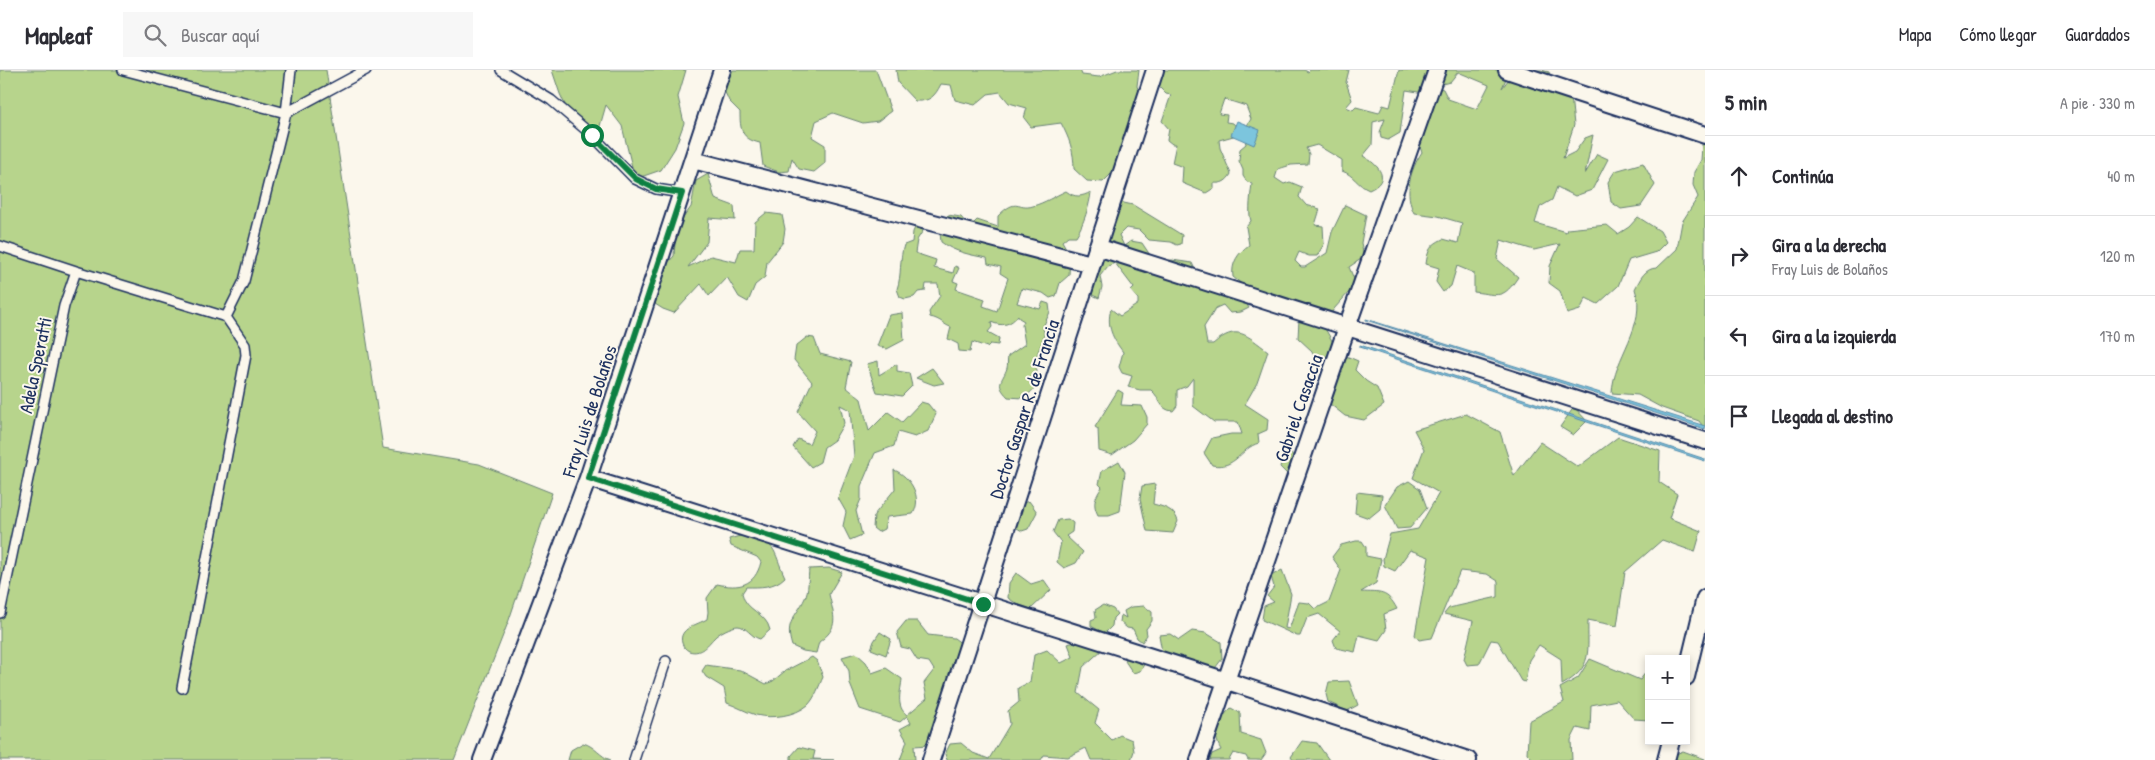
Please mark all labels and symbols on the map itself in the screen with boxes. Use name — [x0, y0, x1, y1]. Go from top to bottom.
route start — [581, 124, 604, 147]
street label: Adela Speratti — [12, 315, 58, 415]
street label: Doctor Gaspar R. de Francia — [983, 316, 1065, 502]
street label: Fray Luis de Bolaños — [555, 342, 623, 481]
street label: Gabriel Casaccia — [1267, 350, 1329, 465]
route end — [972, 593, 995, 616]

